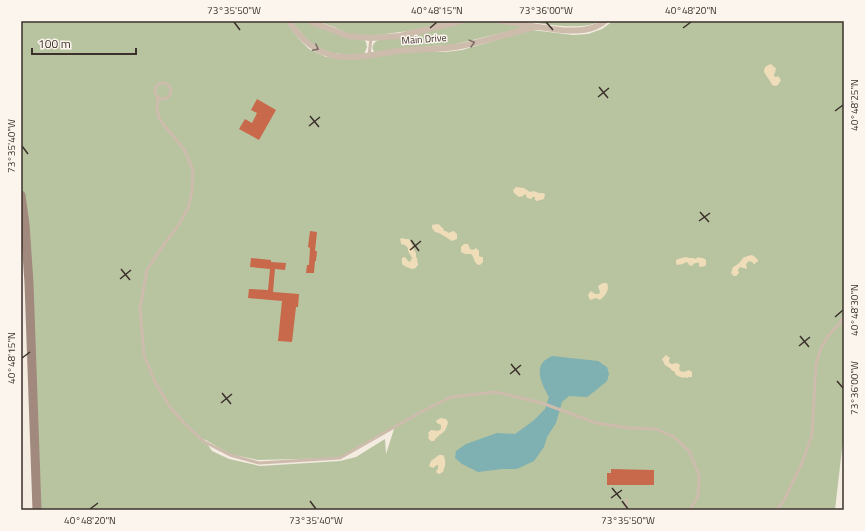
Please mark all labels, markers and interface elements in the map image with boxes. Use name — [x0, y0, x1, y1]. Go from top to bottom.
text: 73°35'50"W — [207, 3, 261, 18]
text: 40°48'15"N — [411, 3, 463, 18]
text: 73°36'00"W — [519, 3, 573, 18]
text: 40°48'20"N — [665, 3, 717, 18]
scale bar — [32, 30, 136, 56]
street label: Main Drive — [401, 30, 447, 48]
text: 100 m — [38, 34, 71, 53]
one-way arrow — [469, 40, 475, 48]
one-way arrow — [312, 43, 320, 51]
text: 40°48'25"N — [847, 79, 862, 131]
text: 73°35'40"W — [4, 119, 19, 173]
text: 40°48'30"N — [847, 284, 862, 336]
text: 40°48'15"N — [4, 332, 19, 384]
text: 73°36'00"W — [847, 361, 862, 415]
text: 40°48'20"N — [64, 513, 116, 528]
text: 73°35'40"W — [289, 513, 343, 528]
text: 73°35'50"W — [601, 513, 655, 528]

